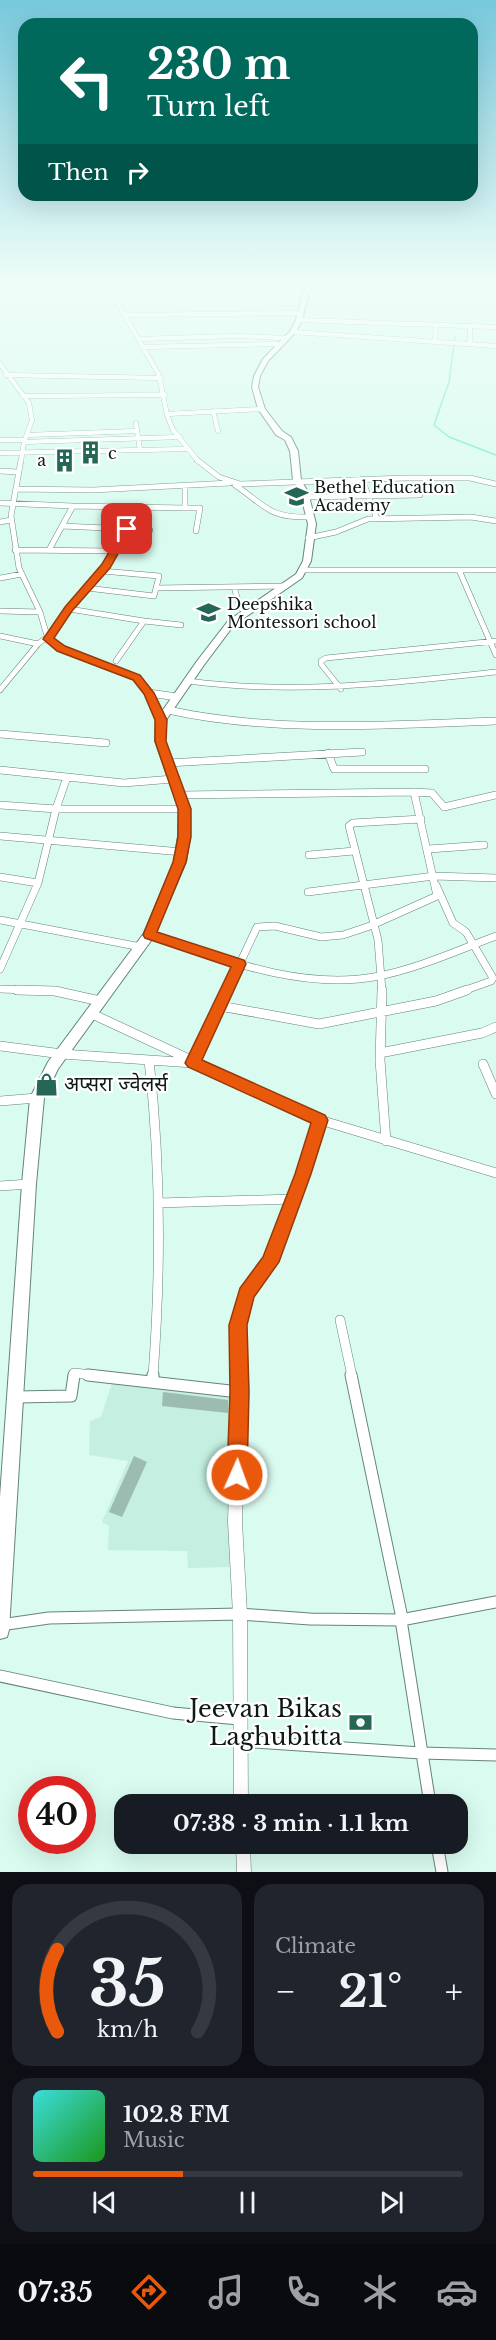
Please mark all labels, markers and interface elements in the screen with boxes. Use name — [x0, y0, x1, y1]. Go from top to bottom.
text: 230 m — [147, 38, 290, 90]
icon: left — [48, 42, 126, 120]
text: Turn left — [147, 90, 270, 123]
icon: right — [121, 156, 154, 189]
text: Then — [48, 159, 109, 186]
building icon: c — [77, 440, 103, 466]
place label: c — [108, 443, 117, 463]
building icon: a — [51, 447, 77, 473]
place label: a — [37, 450, 46, 470]
place label: Bethel Education Academy — [313, 477, 455, 515]
school or university icon: Bethel Education Academy — [283, 483, 309, 509]
pin — [101, 503, 152, 554]
icon: arrive — [110, 512, 143, 545]
place label: Deepshika Montessori school — [227, 594, 376, 632]
school or university icon: Deepshika Montessori school — [196, 600, 222, 626]
shop icon: अप्सरा ज्वेलर्स — [33, 1071, 59, 1097]
place label: अप्सरा ज्वेलर्स — [64, 1072, 169, 1096]
position arrow — [205, 1443, 269, 1507]
place label: Jeevan Bikas Laghubitta — [186, 1694, 343, 1751]
bank icon: Jeevan Bikas Laghubitta — [347, 1709, 373, 1735]
speed limit sign: 40 — [18, 1776, 96, 1854]
text: 07:38 · 3 min · 1.1 km — [173, 1810, 409, 1837]
text: Climate — [275, 1934, 356, 1958]
text: 35 — [89, 1945, 165, 2023]
text: 21° — [338, 1963, 402, 2019]
text: − — [275, 1971, 296, 2012]
text: + — [445, 1971, 463, 2012]
text: km/h — [97, 2016, 158, 2043]
text: 102.8 FM — [123, 2101, 229, 2128]
text: Music — [123, 2128, 184, 2152]
icon: previous — [88, 2186, 121, 2219]
icon: pause — [231, 2186, 264, 2219]
icon: next — [375, 2186, 408, 2219]
icon: directions — [128, 2271, 170, 2313]
icon: music — [205, 2271, 247, 2313]
icon: phone — [282, 2271, 324, 2313]
icon: climate — [359, 2271, 401, 2313]
icon: car — [436, 2271, 478, 2313]
text: 07:35 — [18, 2276, 93, 2309]

